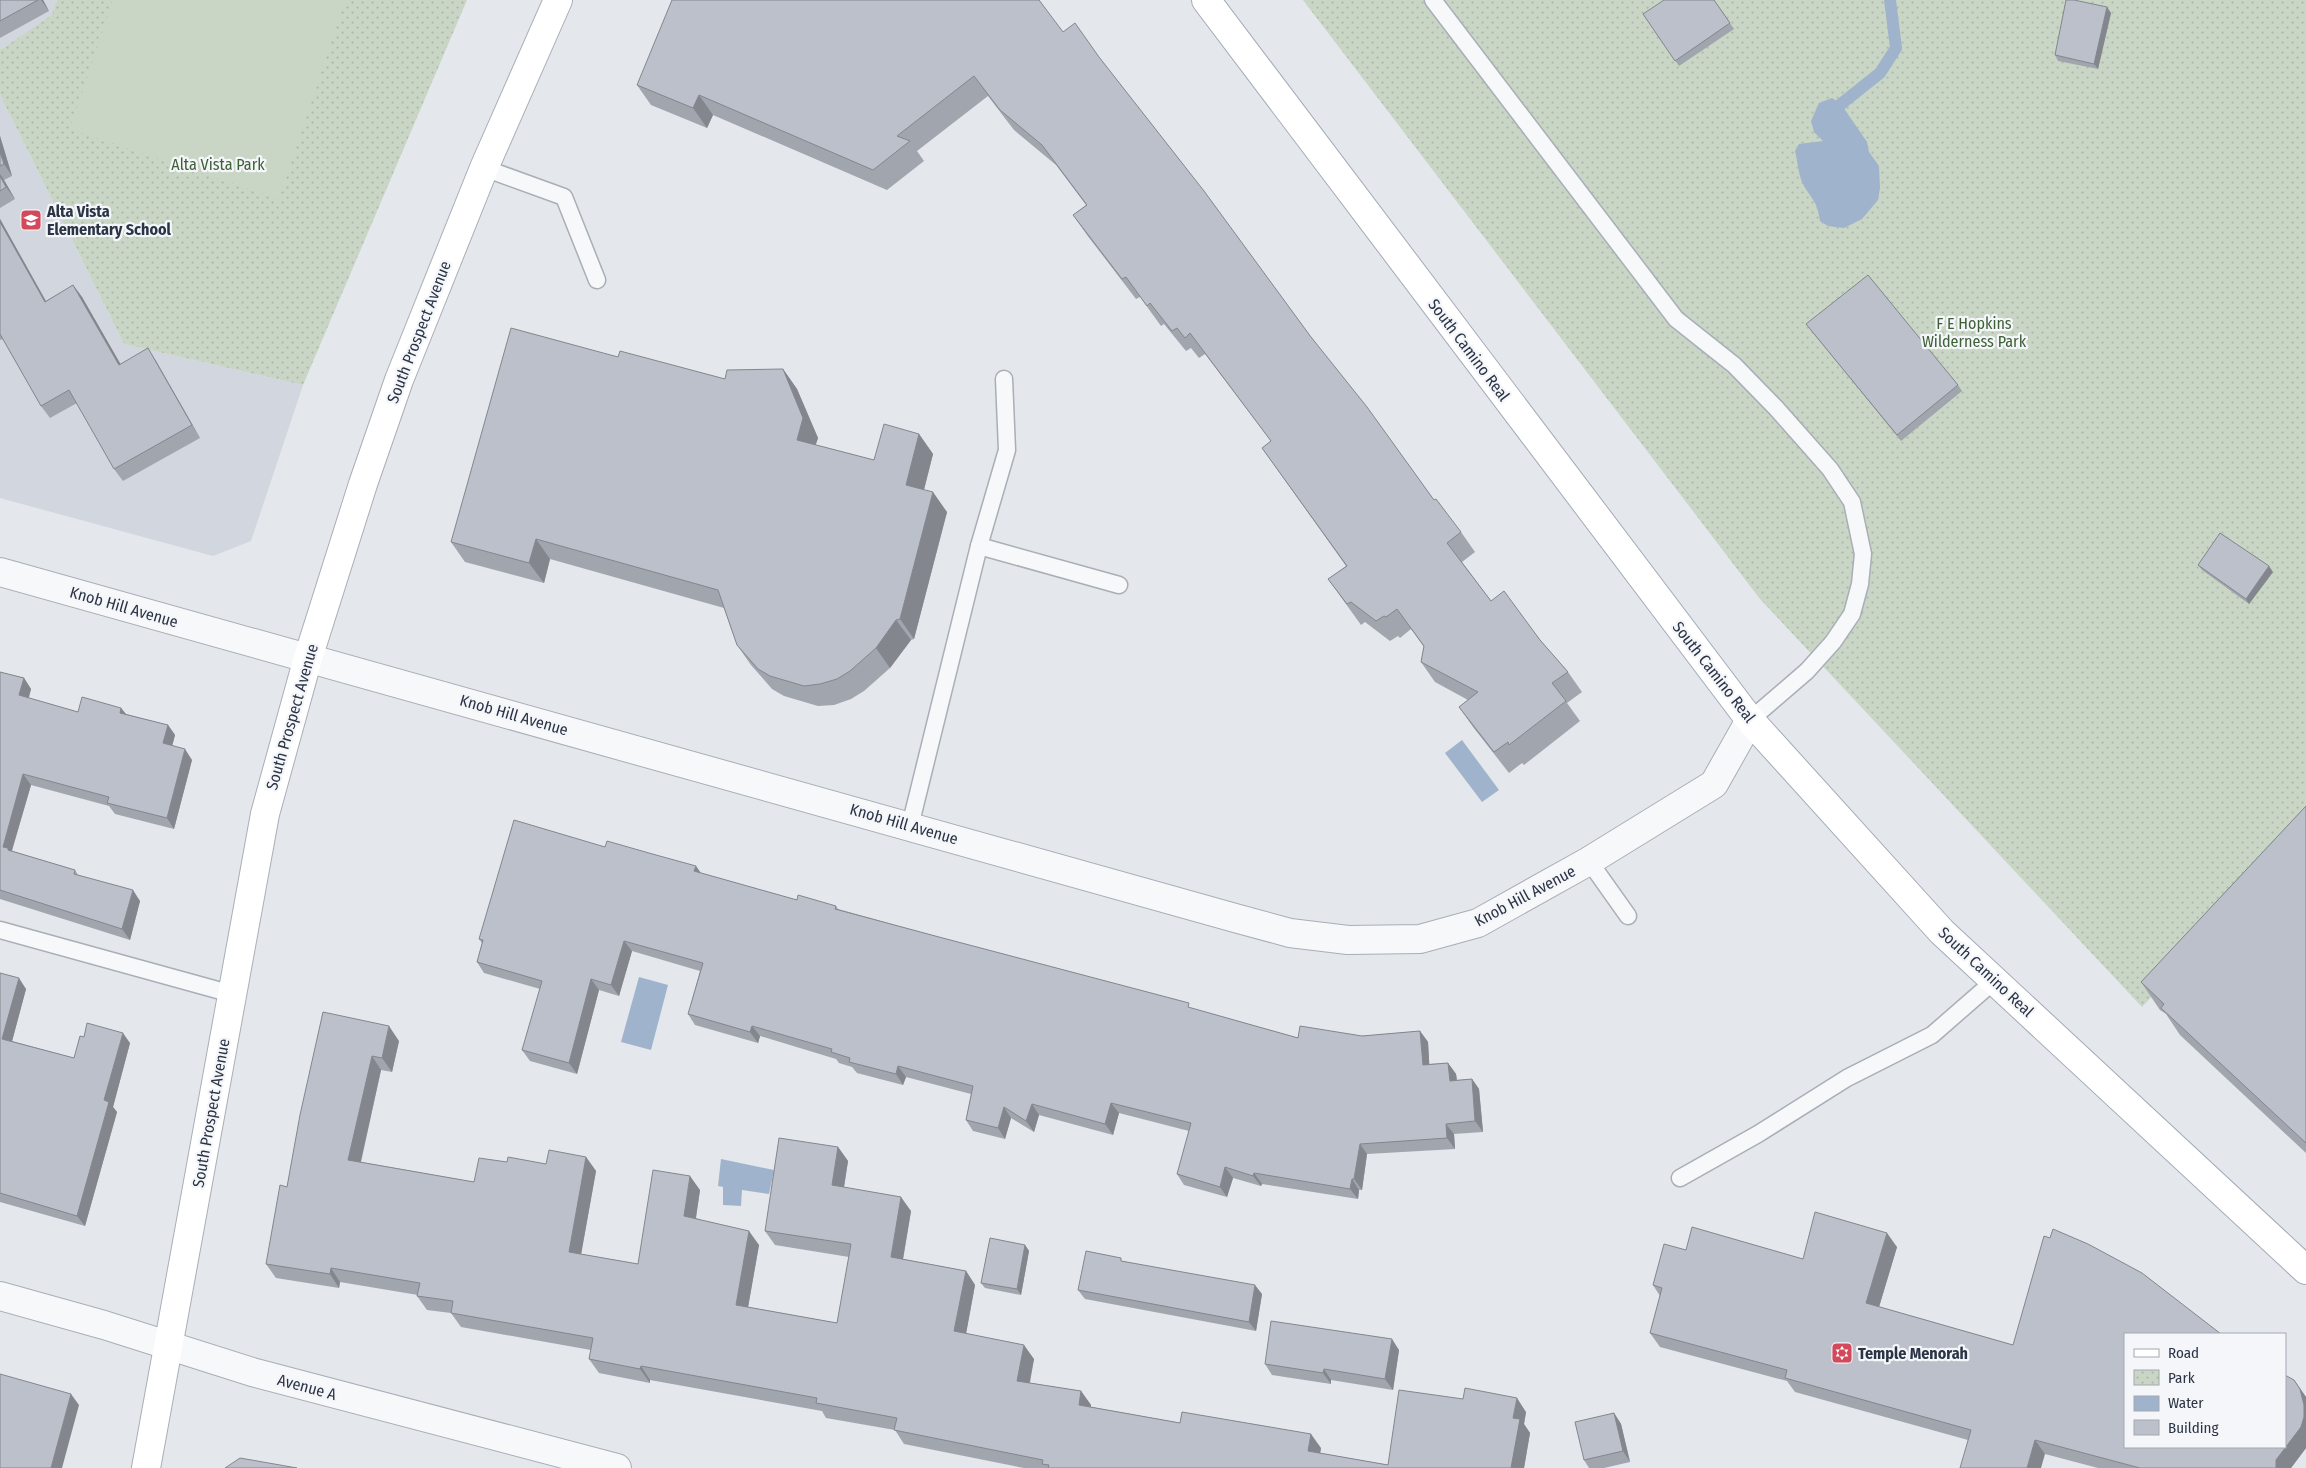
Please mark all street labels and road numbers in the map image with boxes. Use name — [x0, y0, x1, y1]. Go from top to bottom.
street label: South Prospect Avenue — [383, 258, 455, 406]
street label: South Camino Real — [1424, 295, 1514, 405]
street label: Knob Hill Avenue — [68, 582, 180, 632]
street label: South Camino Real — [1669, 618, 1759, 726]
street label: South Prospect Avenue — [262, 642, 322, 792]
street label: Knob Hill Avenue — [458, 690, 570, 740]
street label: Knob Hill Avenue — [848, 799, 960, 849]
street label: Knob Hill Avenue — [1471, 861, 1579, 931]
street label: South Camino Real — [1935, 923, 2037, 1021]
street label: South Prospect Avenue — [189, 1037, 233, 1189]
street label: Avenue A — [275, 1370, 339, 1404]

